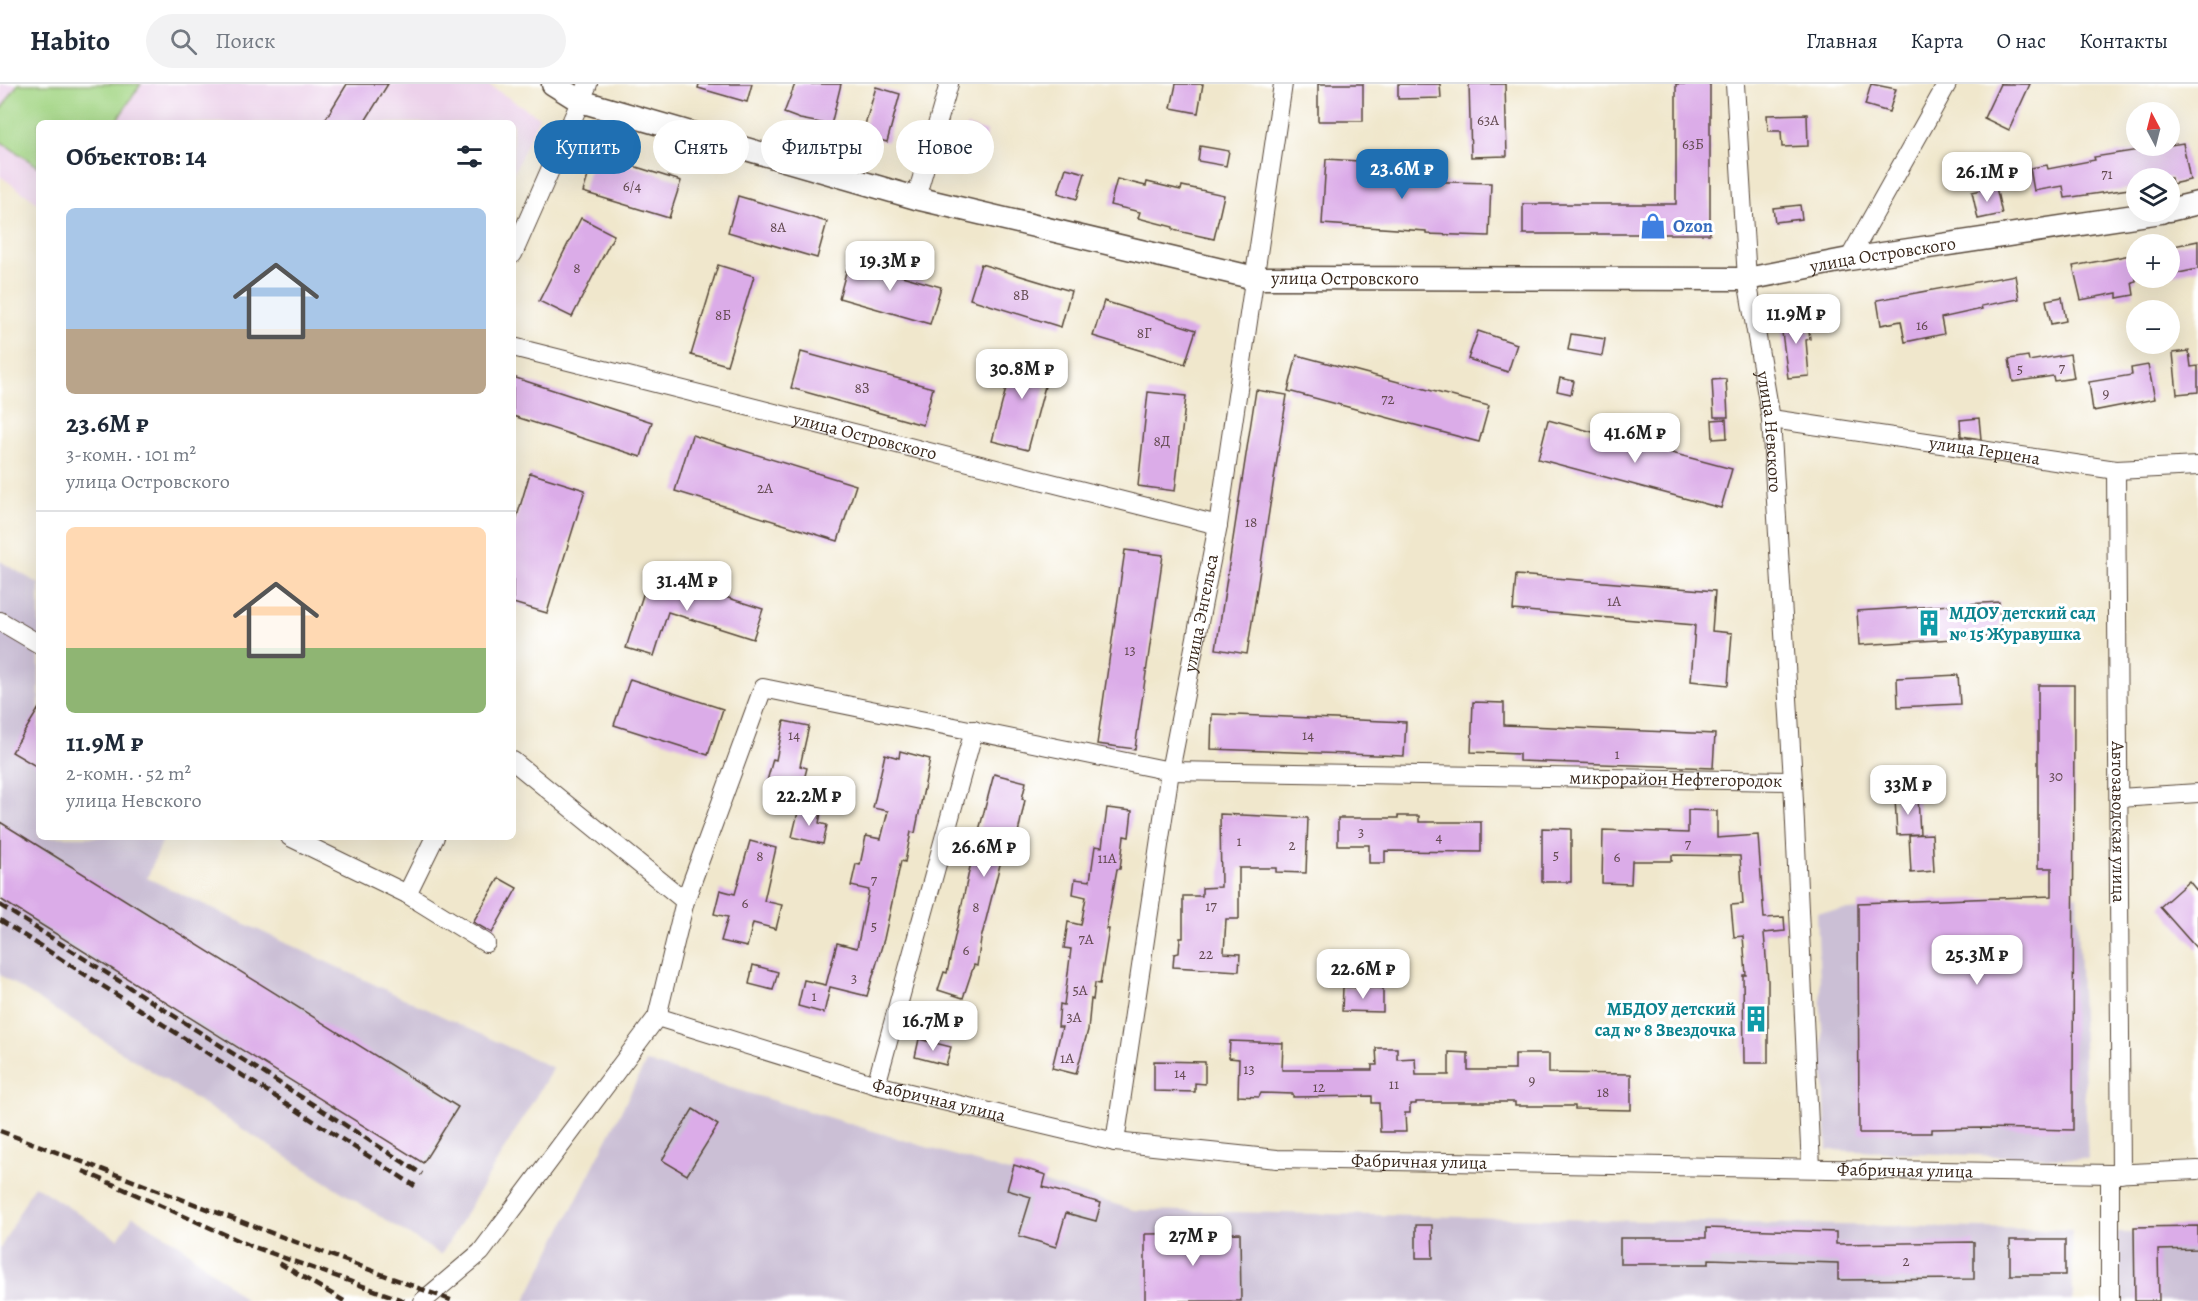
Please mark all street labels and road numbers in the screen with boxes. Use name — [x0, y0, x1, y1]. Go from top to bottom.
street label: улица Островского — [1807, 231, 1957, 279]
street label: улица Островского — [1270, 266, 1419, 290]
street label: улица Невского — [1751, 368, 1787, 493]
street label: улица Островского — [790, 406, 939, 466]
street label: улица Герцена — [1927, 430, 2042, 471]
street label: улица Энгельса — [1177, 551, 1224, 675]
street label: Автозаводская улица — [2106, 740, 2131, 904]
street label: микрорайон Нефтегородок — [1569, 765, 1782, 793]
street label: Фабричная улица — [870, 1073, 1009, 1128]
street label: Фабричная улица — [1351, 1148, 1488, 1175]
street label: Фабричная улица — [1837, 1157, 1974, 1184]

